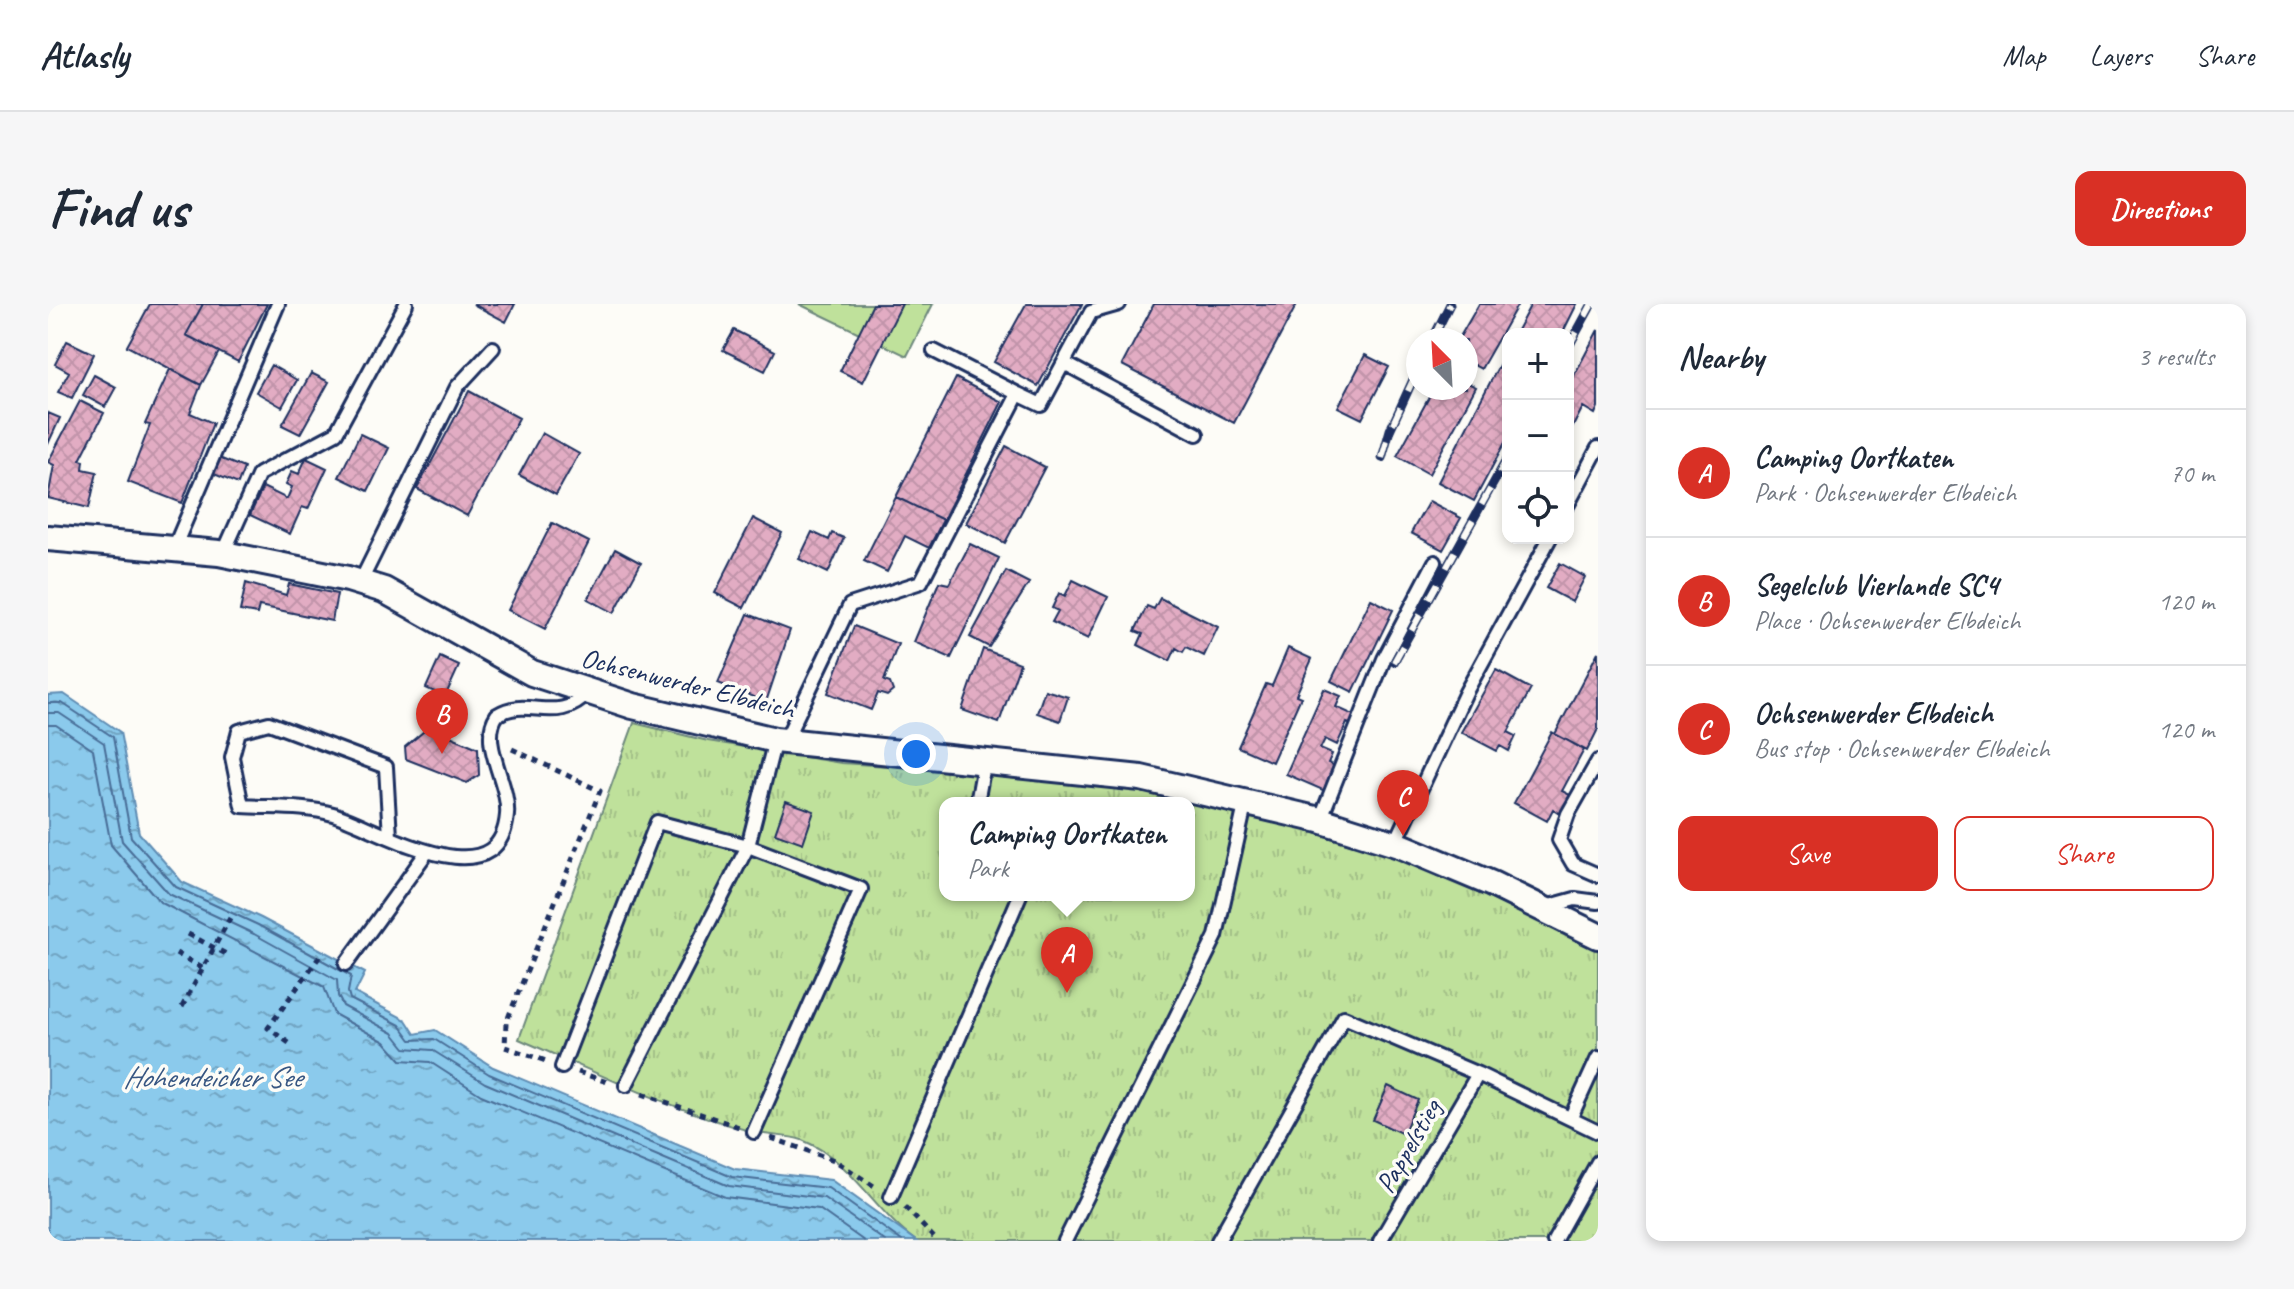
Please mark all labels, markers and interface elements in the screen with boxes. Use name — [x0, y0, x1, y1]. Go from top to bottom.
text: Atlasly — [40, 32, 129, 79]
text: Map — [2003, 38, 2046, 73]
text: Layers — [2090, 38, 2151, 73]
text: Share — [2195, 38, 2254, 73]
button: Directions — [2075, 171, 2246, 246]
text: Find us — [48, 173, 188, 244]
north arrow — [1406, 328, 1478, 400]
map controls — [1502, 328, 1574, 544]
button: + — [1502, 328, 1574, 400]
text: Nearby — [1678, 335, 1764, 378]
text: 3 results — [2138, 340, 2214, 373]
button: − — [1502, 400, 1574, 472]
text: Camping Oortkaten — [1754, 438, 1953, 476]
text: A — [1697, 457, 1711, 490]
text: 70 m — [2170, 457, 2214, 490]
button: locate — [1502, 472, 1574, 544]
text: Park · Ochsenwerder Elbdeich — [1754, 476, 2016, 509]
text: Segelclub Vierlande SC4 — [1754, 566, 1999, 604]
text: B — [1697, 585, 1711, 618]
text: 120 m — [2158, 585, 2214, 618]
text: Place · Ochsenwerder Elbdeich — [1754, 604, 2020, 637]
street label: Ochsenwerder Elbdeich — [578, 640, 800, 727]
pin: B — [416, 688, 468, 754]
text: Ochsenwerder Elbdeich — [1754, 694, 1993, 732]
text: C — [1698, 713, 1710, 746]
text: 120 m — [2158, 713, 2214, 746]
text: Bus stop · Ochsenwerder Elbdeich — [1754, 732, 2050, 765]
your location — [896, 734, 936, 774]
pin: C — [1377, 770, 1429, 836]
popup — [939, 797, 1195, 901]
text: Camping Oortkaten — [968, 814, 1167, 852]
button: Save — [1678, 816, 1938, 891]
button: Share — [1954, 816, 2214, 891]
text: Park — [968, 852, 1009, 885]
pin: A — [1041, 927, 1093, 993]
water label: Hohendeicher See — [123, 1058, 305, 1096]
street label: Pappelstieg — [1367, 1091, 1450, 1199]

